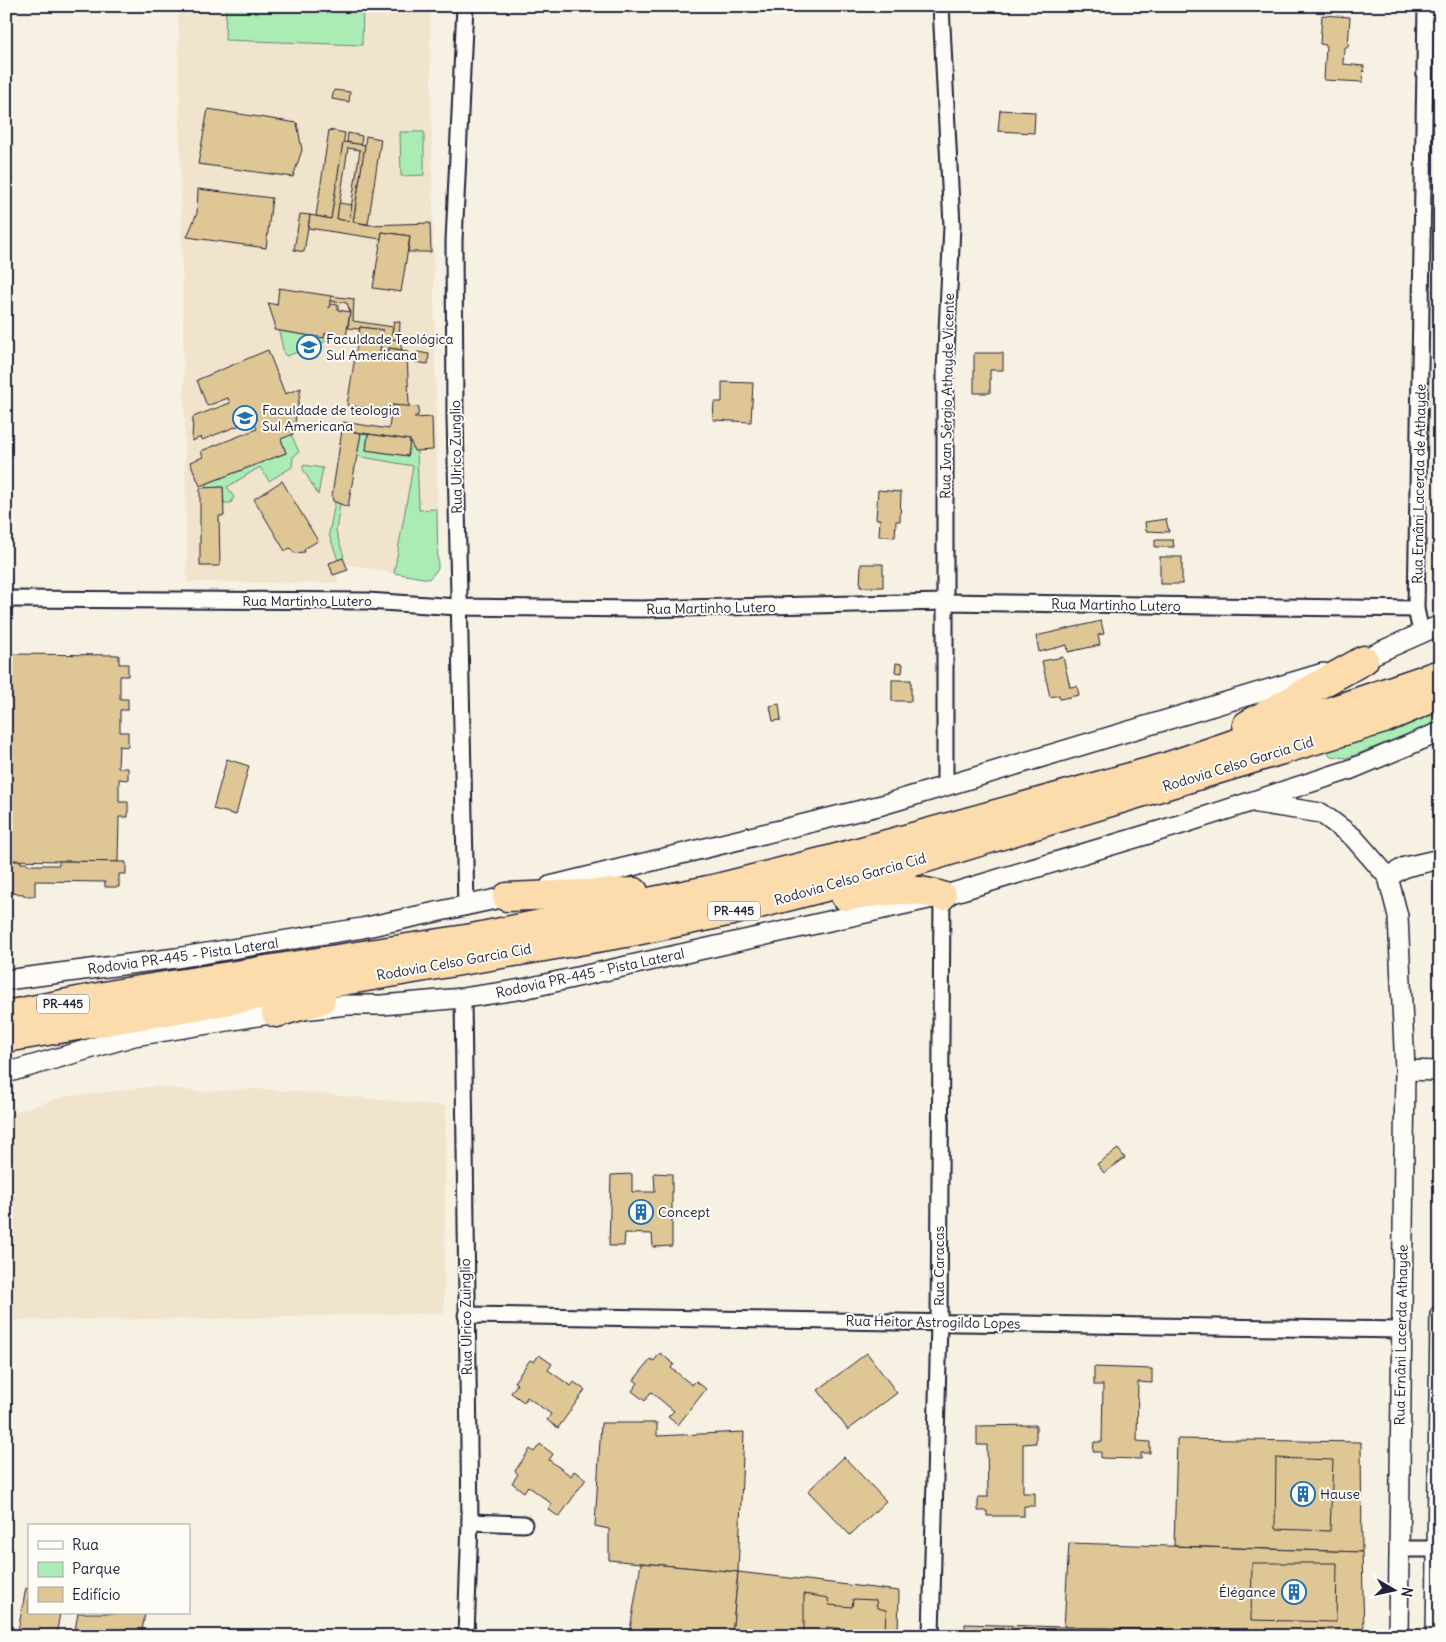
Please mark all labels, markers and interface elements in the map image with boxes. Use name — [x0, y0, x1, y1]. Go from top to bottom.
street label: Rua Ivan Sérgio Athayde Vicente — [936, 293, 958, 499]
place label: Faculdade Teológica Sul Americana — [326, 330, 454, 364]
school or university icon: Faculdade Teológica Sul Americana — [296, 334, 322, 360]
street label: Rua Ernâni Lacerda de Athayde — [1408, 384, 1430, 584]
street label: Rua Ulrico Zunglio — [446, 400, 466, 514]
place label: Faculdade de teologia Sul Americana — [262, 401, 400, 435]
school or university icon: Faculdade de teologia Sul Americana — [232, 405, 258, 431]
street label: Rua Martinho Lutero — [242, 592, 372, 610]
street label: Rua Martinho Lutero — [1051, 595, 1181, 615]
street label: Rua Martinho Lutero — [646, 598, 776, 618]
street label: Rodovia Celso Garcia Cid — [1160, 732, 1316, 796]
street label: Rodovia Celso Garcia Cid — [772, 849, 928, 909]
road number: PR-445 — [708, 901, 760, 920]
street label: Rodovia PR-445 - Pista Lateral — [87, 934, 279, 978]
street label: Rodovia Celso Garcia Cid — [375, 940, 533, 984]
street label: Rodovia PR-445 - Pista Lateral — [494, 944, 686, 1002]
road number: PR-445 — [37, 994, 89, 1014]
building icon: Concept — [628, 1199, 654, 1225]
place label: Concept — [658, 1203, 710, 1221]
street label: Rua Caracas — [930, 1226, 948, 1306]
street label: Rua Ernâni Lacerda Athayde — [1390, 1244, 1412, 1426]
street label: Rua Ulrico Zuinglio — [456, 1258, 476, 1376]
street label: Rua Heitor Astrogildo Lopes — [845, 1311, 1021, 1333]
building icon: Hause — [1290, 1481, 1316, 1507]
place label: Hause — [1320, 1485, 1360, 1503]
legend — [28, 1524, 190, 1614]
text: Rua — [72, 1535, 99, 1554]
text: Parque — [72, 1559, 120, 1578]
north arrow — [1368, 1564, 1418, 1614]
building icon: Élégance — [1281, 1579, 1307, 1605]
place label: Élégance — [1219, 1583, 1276, 1601]
text: Edifício — [72, 1585, 120, 1604]
text: N — [1397, 1586, 1416, 1598]

